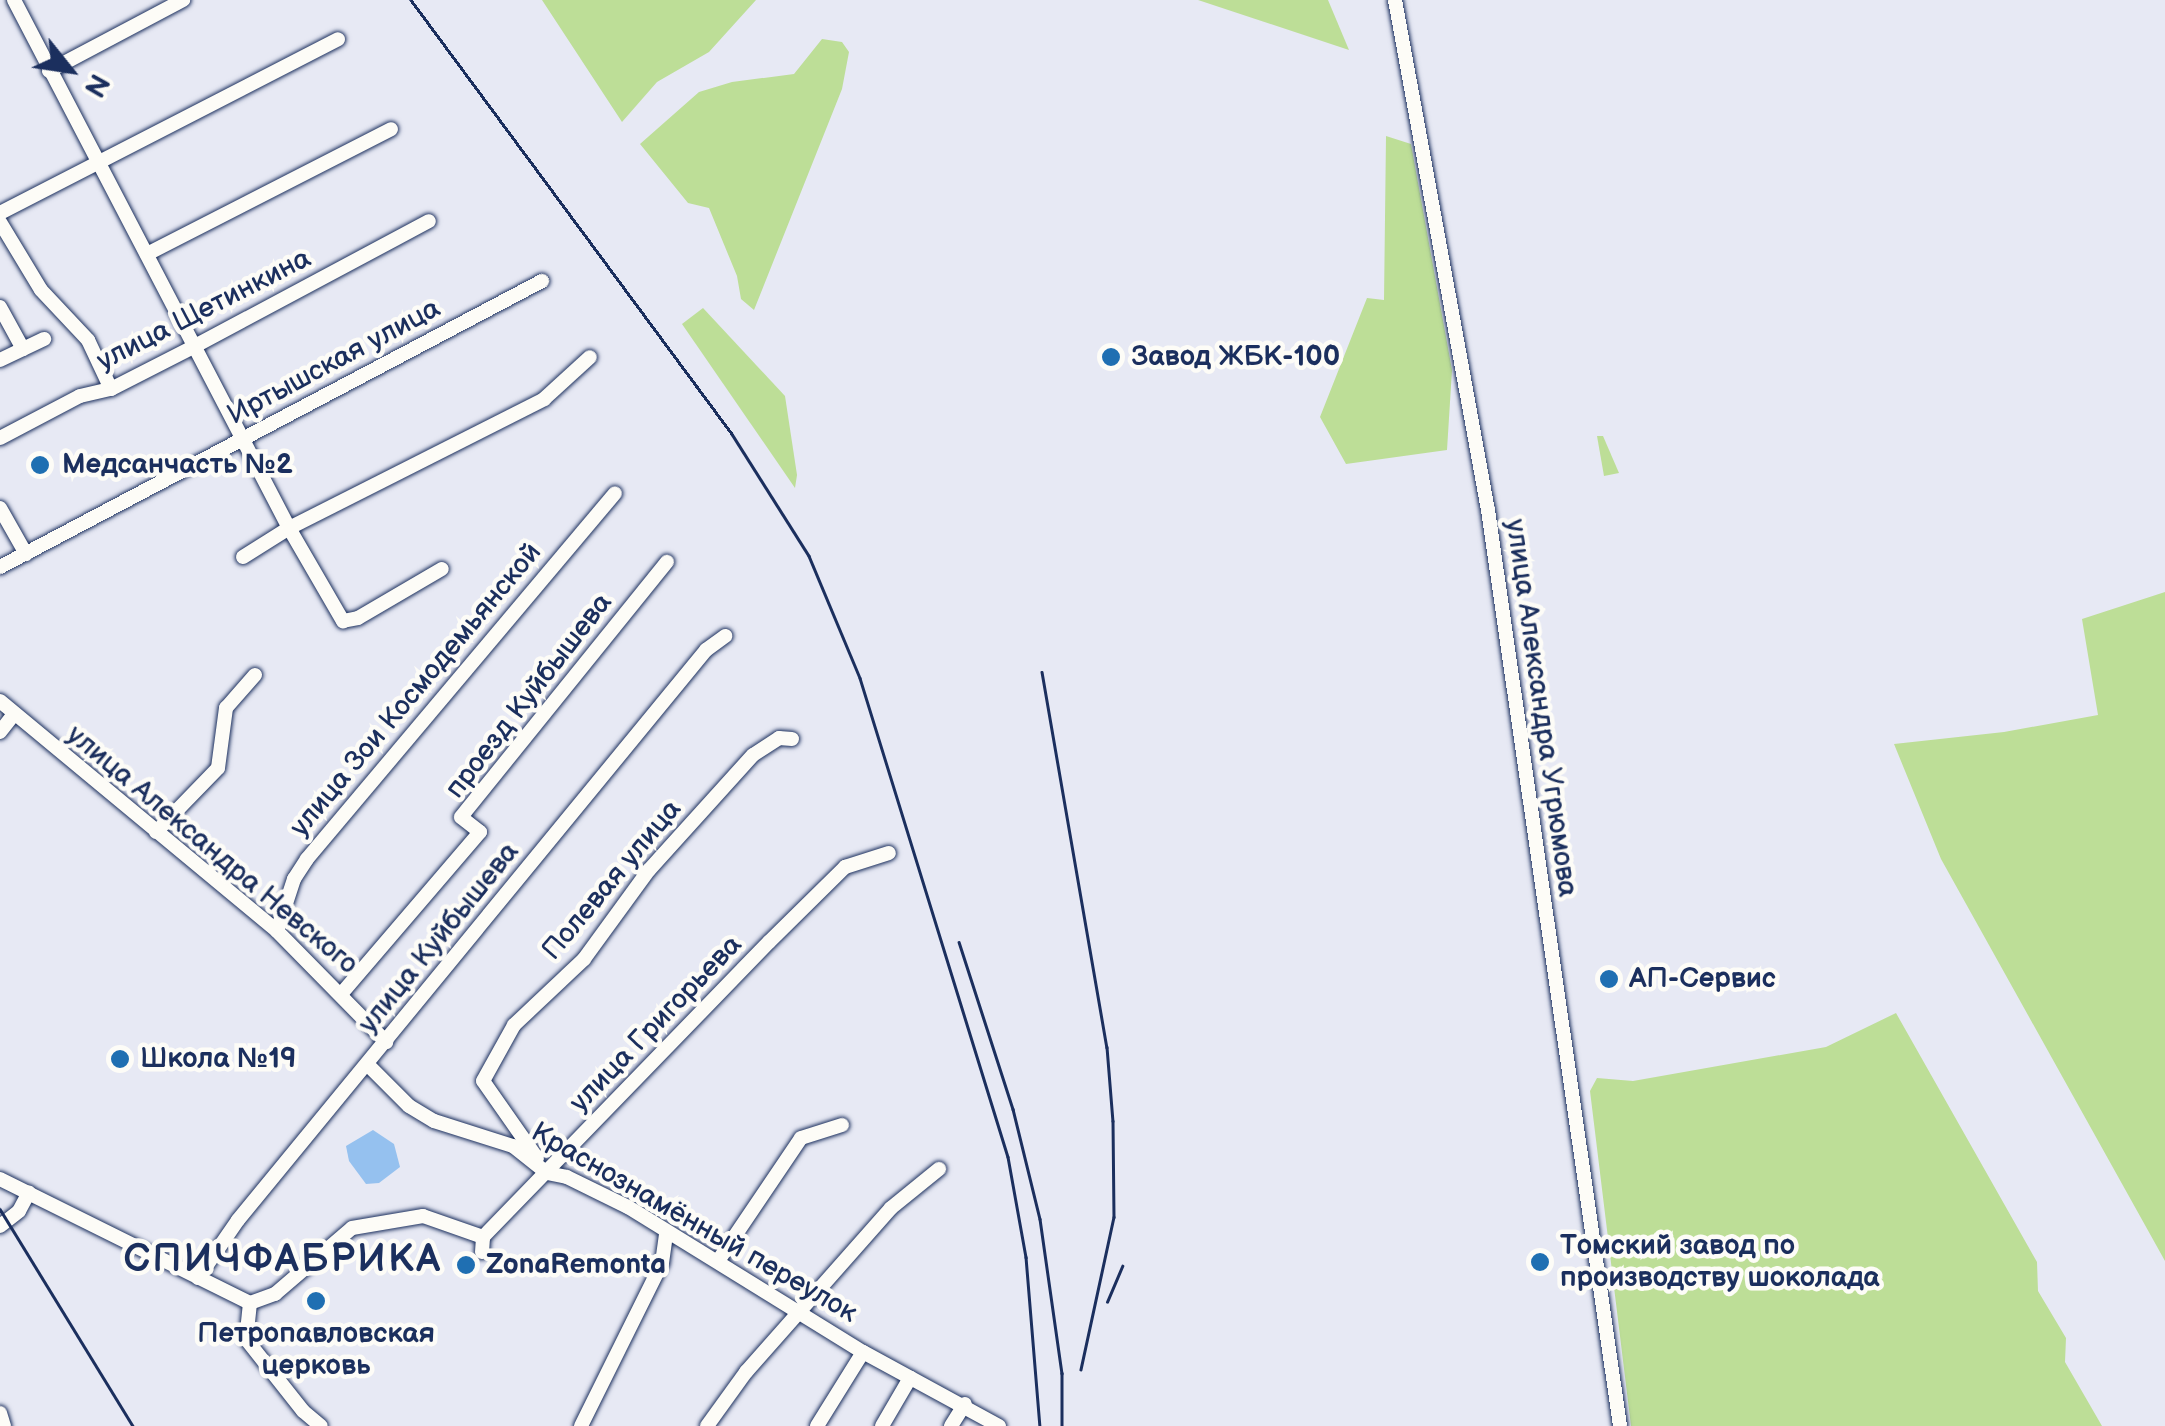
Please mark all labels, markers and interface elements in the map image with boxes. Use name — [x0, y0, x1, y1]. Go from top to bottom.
north arrow — [20, 20, 120, 120]
text: N — [77, 68, 116, 103]
street label: улица Щетинкина — [92, 242, 316, 378]
street label: Иртышская улица — [222, 292, 446, 432]
place label: Завод ЖБК-100 — [1131, 340, 1340, 374]
marker: Завод ЖБК-100 — [1100, 346, 1122, 368]
place label: Медсанчасть №2 — [62, 448, 293, 482]
marker: Медсанчасть №2 — [27, 452, 53, 478]
street label: улица Александра Угрюмова — [1498, 517, 1584, 899]
street label: улица Зои Космодемьянской — [283, 536, 549, 844]
street label: проезд Куйбышева — [438, 587, 620, 805]
street label: улица Александра Невского — [60, 718, 364, 982]
street label: Полевая улица — [535, 793, 689, 967]
street label: улица Куйбышева — [352, 836, 526, 1040]
street label: улица Григорьева — [563, 928, 749, 1120]
place label: АП-Сервис — [1629, 962, 1776, 996]
marker: АП-Сервис — [1598, 968, 1620, 990]
place label: Школа №19 — [140, 1042, 296, 1076]
marker: Школа №19 — [109, 1048, 131, 1070]
street label: Краснознамённый переулок — [525, 1116, 863, 1330]
place label: Томский завод по производству шоколада — [1560, 1229, 1880, 1295]
district label: СПИЧФАБРИКА — [124, 1237, 442, 1283]
place label: ZonaRemonta — [486, 1248, 666, 1282]
marker: Томский завод по производству шоколада — [1529, 1251, 1551, 1273]
marker: ZonaRemonta — [455, 1254, 477, 1276]
marker: Петропавловская церковь — [305, 1290, 327, 1312]
place label: Петропавловская церковь — [197, 1317, 435, 1383]

